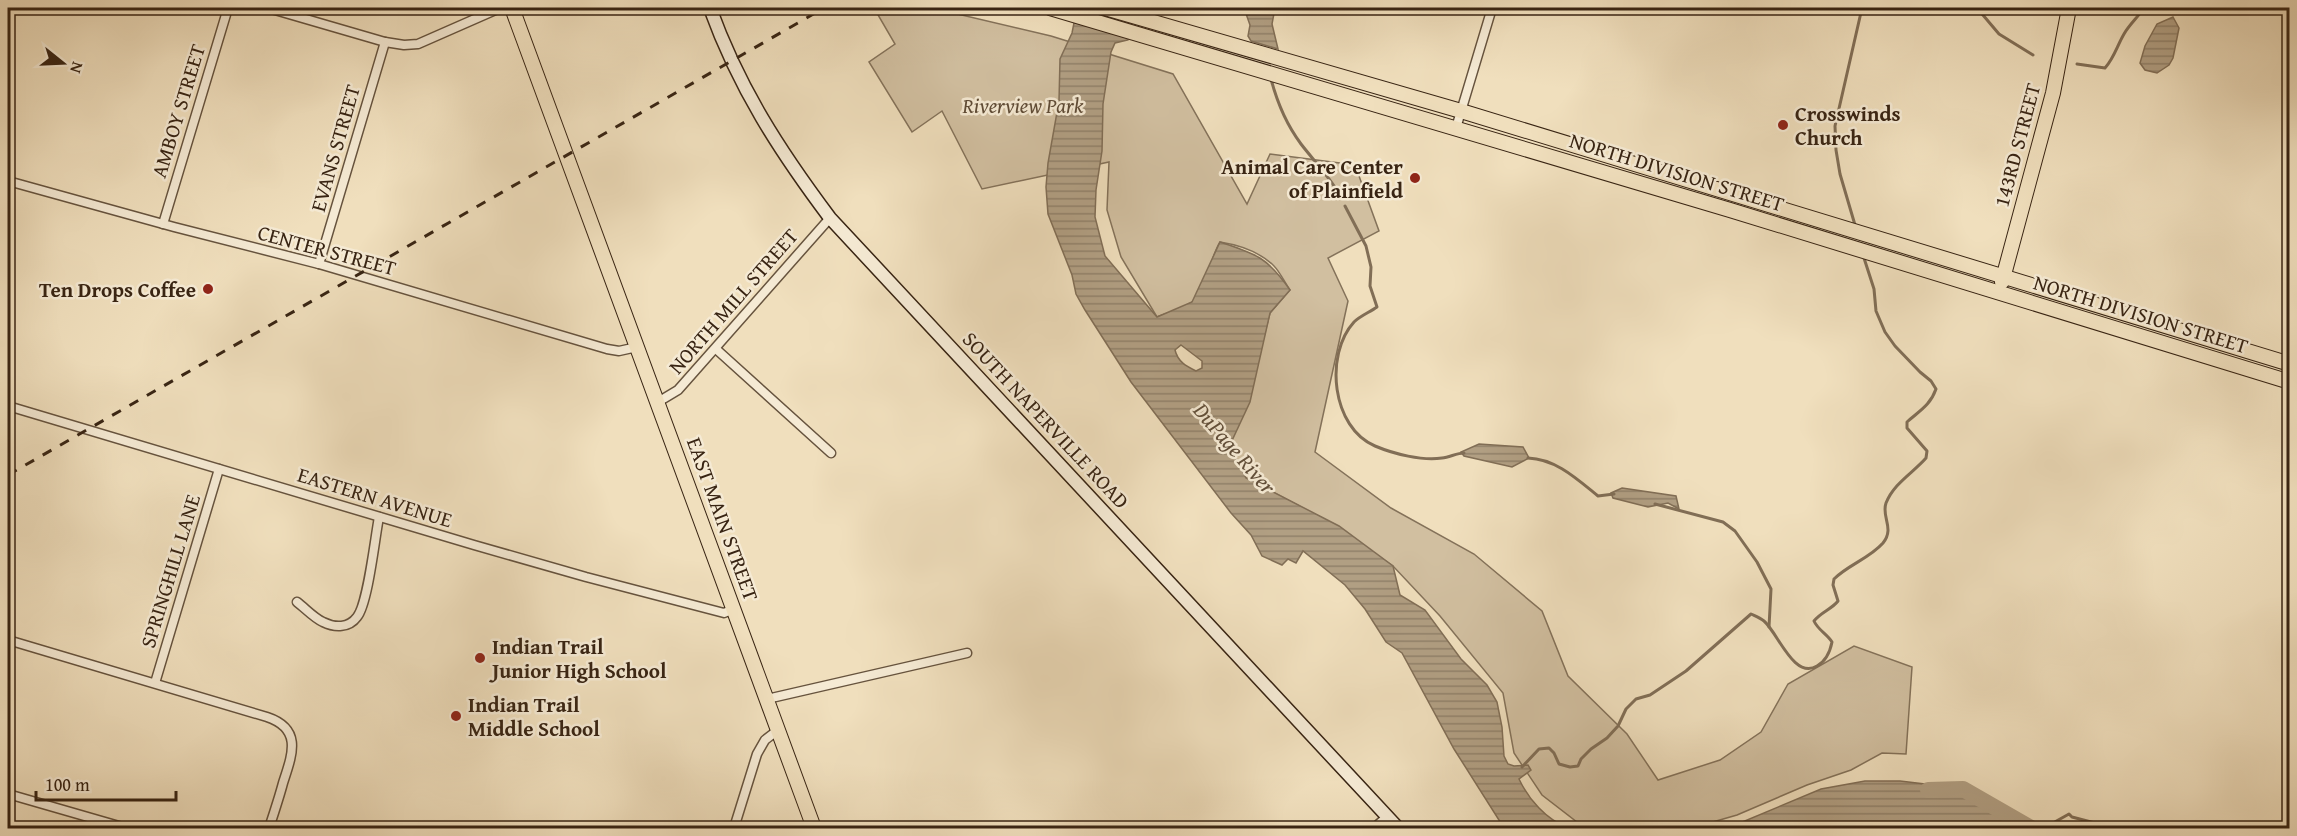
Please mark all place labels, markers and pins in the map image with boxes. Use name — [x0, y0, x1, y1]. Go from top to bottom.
place label: Crosswinds Church — [1795, 98, 1901, 153]
marker: Crosswinds Church — [1776, 118, 1790, 132]
place label: Animal Care Center of Plainfield — [1221, 151, 1403, 206]
marker: Animal Care Center of Plainfield — [1408, 171, 1422, 185]
place label: Ten Drops Coffee — [39, 274, 196, 305]
marker: Ten Drops Coffee — [201, 282, 215, 296]
place label: Indian Trail Junior High School — [489, 631, 667, 686]
marker: Indian Trail Junior High School — [473, 651, 487, 665]
place label: Indian Trail Middle School — [468, 689, 600, 744]
marker: Indian Trail Middle School — [449, 709, 463, 723]

